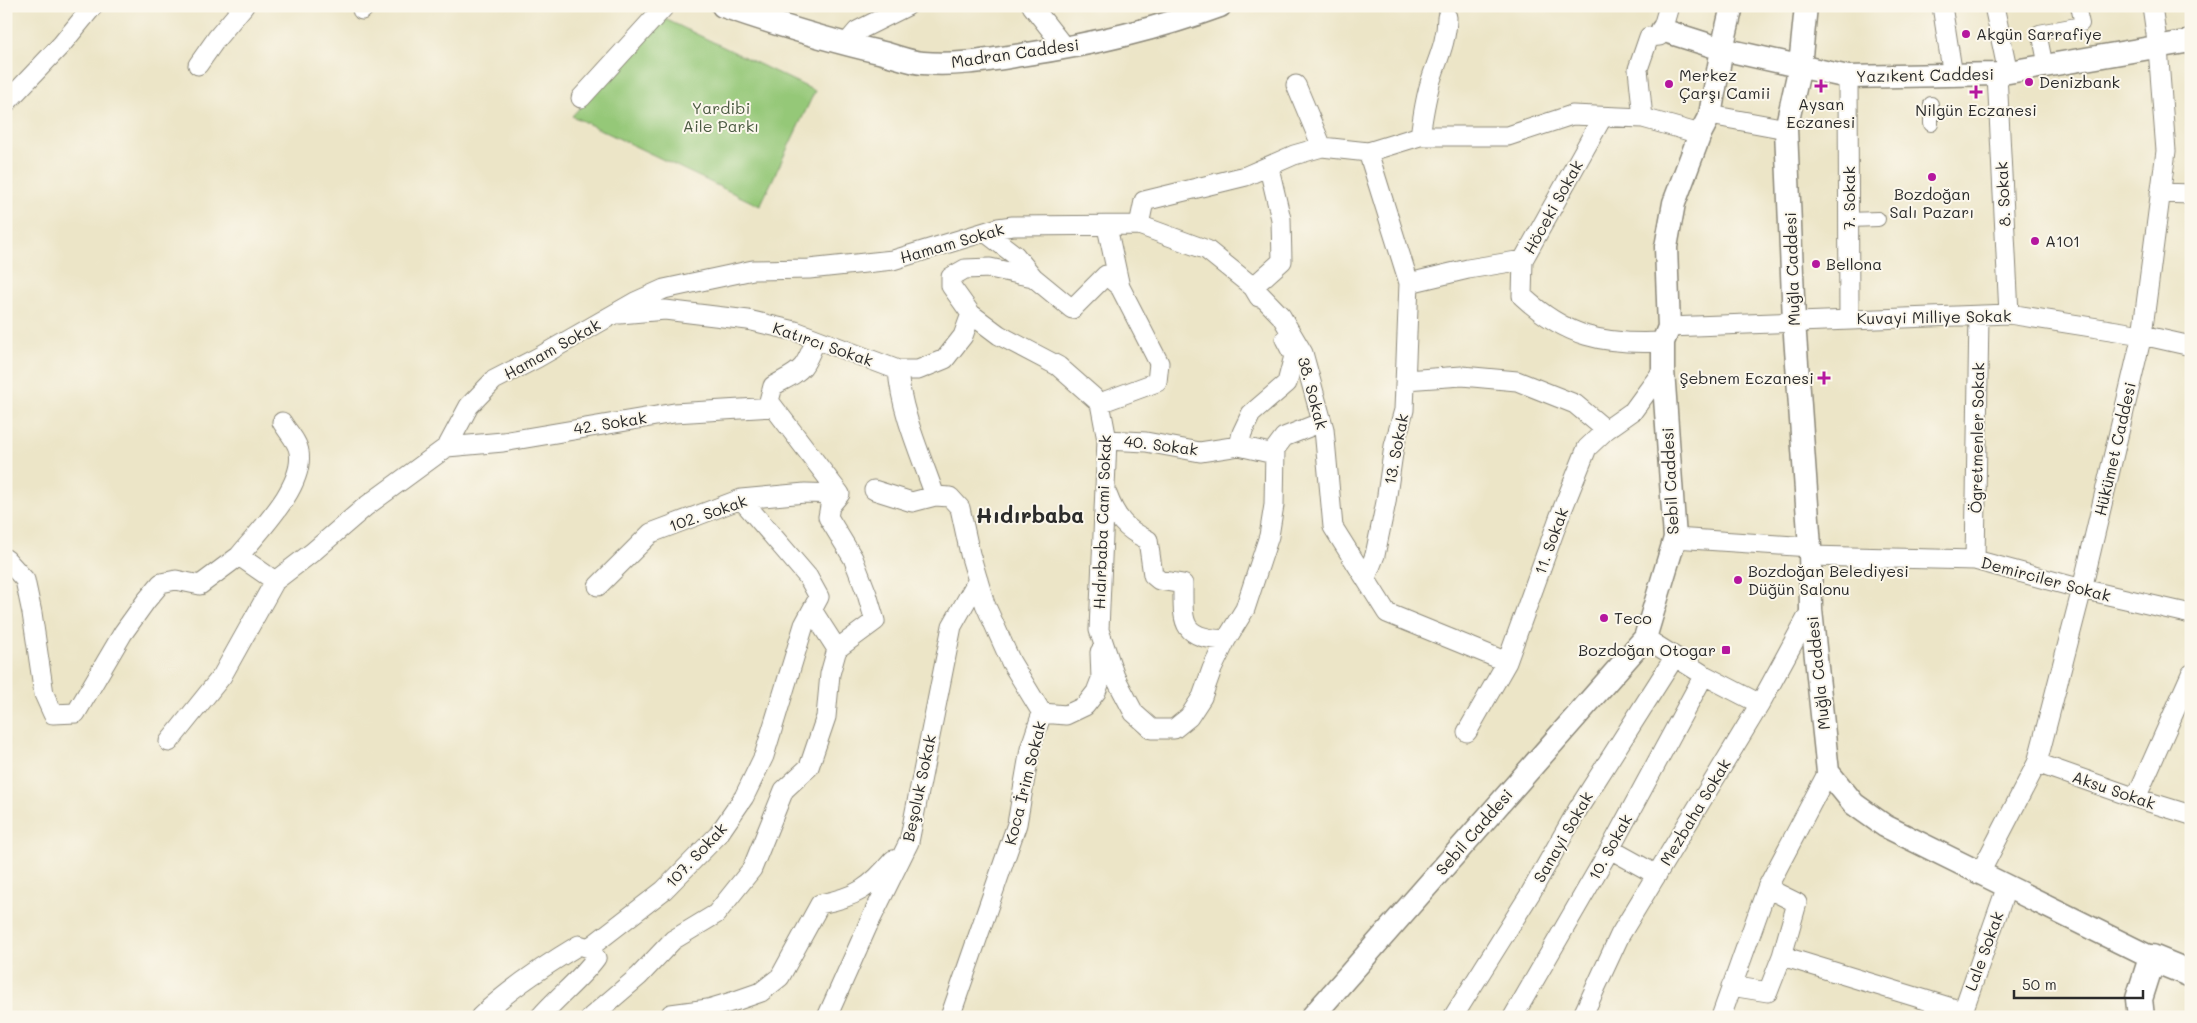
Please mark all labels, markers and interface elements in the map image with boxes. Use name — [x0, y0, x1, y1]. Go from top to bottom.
place label: Akgün Sarrafiye — [1976, 23, 2102, 44]
marker: Akgün Sarrafiye — [1960, 28, 1972, 40]
street label: Madran Caddesi — [950, 33, 1080, 72]
street label: Yazıkent Caddesi — [1856, 63, 1994, 86]
place label: Merkez Çarşı Camii — [1679, 64, 1770, 103]
place label: Denizbank — [2039, 71, 2120, 92]
marker: Denizbank — [2023, 76, 2035, 88]
marker: Merkez Çarşı Camii — [1663, 78, 1675, 90]
marker: Aysan Eczanesi — [1815, 80, 1827, 92]
marker: Nilgün Eczanesi — [1970, 86, 1982, 98]
place label: Aysan Eczanesi — [1787, 93, 1855, 132]
park label: Yardibi Aile Parkı — [683, 97, 759, 136]
place label: Nilgün Eczanesi — [1915, 99, 2037, 120]
street label: Höceki Sokak — [1518, 156, 1587, 257]
street label: 8. Sokak — [1990, 161, 2015, 227]
street label: 7. Sokak — [1838, 166, 1859, 230]
marker: Bozdoğan Salı Pazarı — [1926, 171, 1938, 183]
place label: Bozdoğan Salı Pazarı — [1890, 183, 1974, 222]
street label: Muğla Caddesi — [1779, 212, 1804, 326]
street label: Hamam Sokak — [897, 218, 1006, 267]
place label: A101 — [2045, 230, 2080, 251]
marker: A101 — [2029, 235, 2041, 247]
place label: Bellona — [1826, 253, 1882, 274]
marker: Bellona — [1810, 258, 1822, 270]
street label: Kuvayi Milliye Sokak — [1856, 305, 2012, 328]
street label: Hamam Sokak — [500, 313, 604, 384]
street label: Katırcı Sokak — [770, 317, 876, 371]
street label: 38. Sokak — [1294, 354, 1333, 432]
street label: Ögretmenler Sokak — [1965, 362, 1988, 514]
place label: Şebnem Eczanesi — [1679, 367, 1814, 388]
marker: Şebnem Eczanesi — [1818, 372, 1830, 384]
street label: Hükümet Caddesi — [2089, 380, 2140, 518]
street label: 42. Sokak — [572, 406, 648, 439]
street label: 13. Sokak — [1378, 412, 1413, 486]
street label: Sebil Caddesi — [1656, 427, 1683, 535]
street label: 40. Sokak — [1123, 430, 1199, 459]
street label: Hıdırbaba Cami Sokak — [1088, 434, 1115, 610]
street label: 102. Sokak — [666, 489, 750, 536]
district label: Hıdırbaba — [976, 501, 1084, 528]
street label: 11. Sokak — [1529, 505, 1572, 577]
street label: Demirciler Sokak — [1979, 551, 2113, 606]
place label: Bozdoğan Belediyesi Düğün Salonu — [1748, 560, 1909, 599]
marker: Bozdoğan Belediyesi Düğün Salonu — [1732, 574, 1744, 586]
place label: Teco — [1614, 607, 1652, 628]
marker: Teco — [1598, 612, 1610, 624]
street label: Muğla Caddesi — [1801, 615, 1834, 731]
place label: Bozdoğan Otogar — [1578, 639, 1716, 660]
marker: Bozdoğan Otogar — [1720, 644, 1732, 656]
street label: Koca İrim Sokak — [999, 719, 1050, 847]
street label: Beşoluk Sokak — [897, 732, 940, 843]
street label: Mezbaha Sokak — [1654, 754, 1735, 869]
street label: Aksu Sokak — [2070, 765, 2159, 814]
street label: Sebil Caddesi — [1430, 784, 1517, 879]
street label: Sanayi Sokak — [1528, 787, 1597, 886]
street label: 10. Sokak — [1583, 810, 1636, 883]
street label: 107. Sokak — [660, 818, 731, 892]
street label: Lale Sokak — [1959, 908, 2008, 993]
scale bar — [2014, 968, 2143, 1000]
text: 50 m — [2022, 974, 2057, 994]

